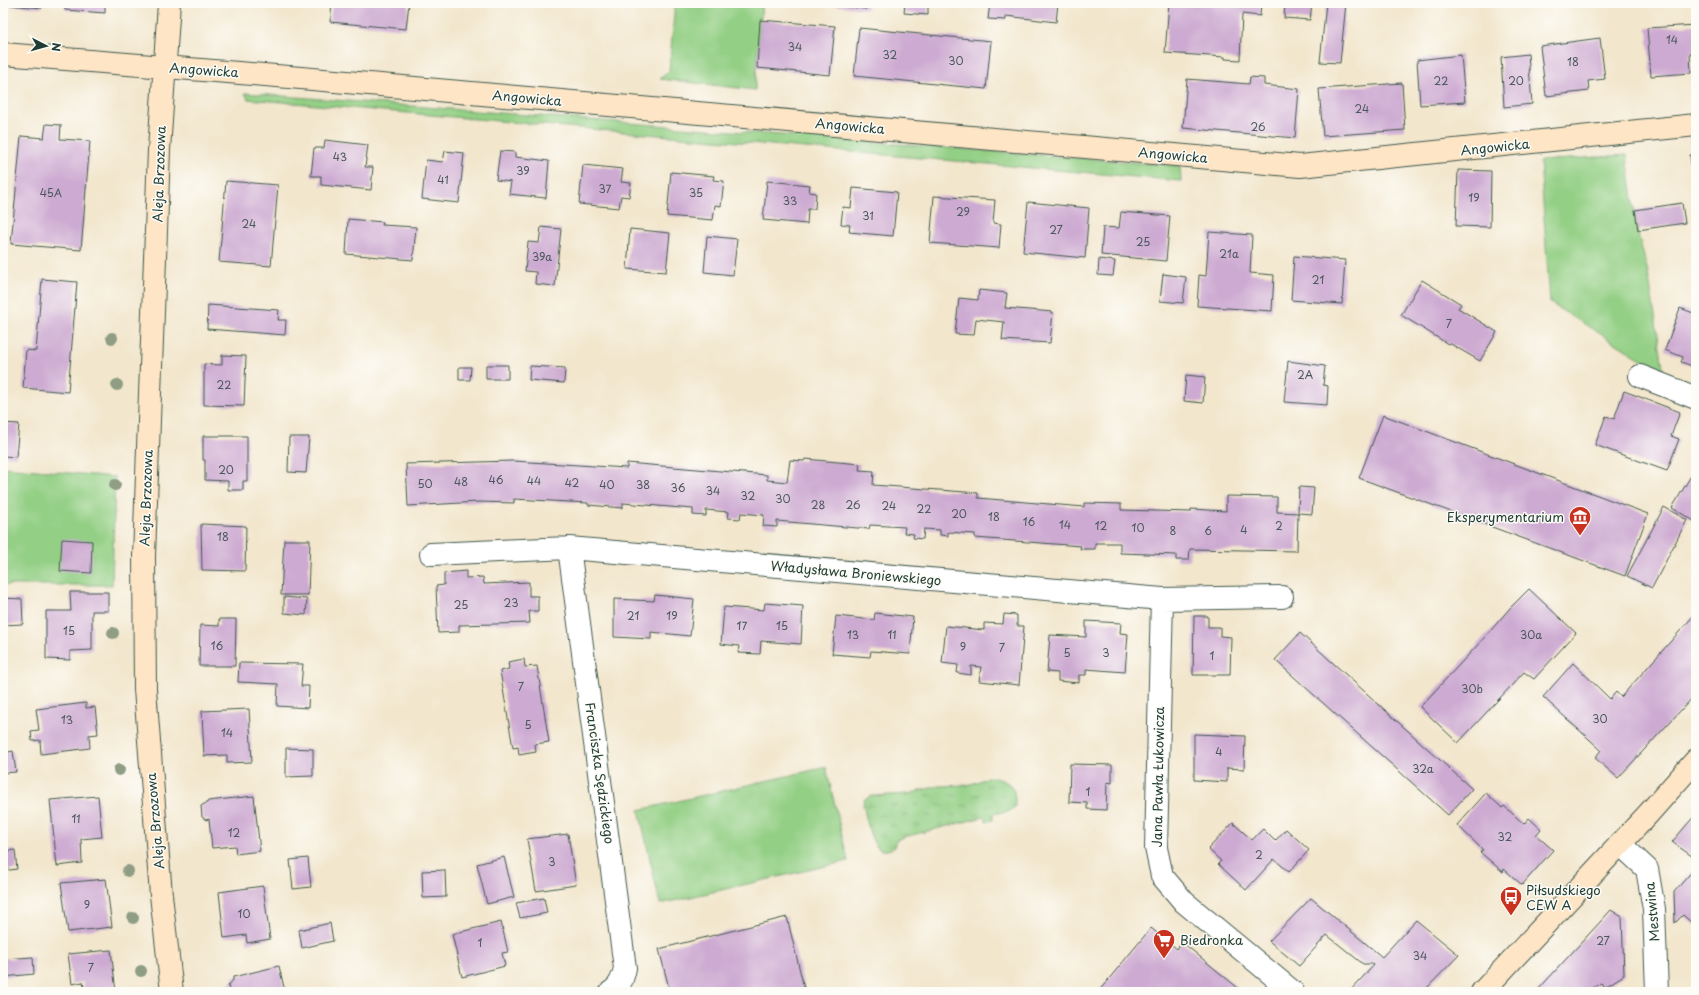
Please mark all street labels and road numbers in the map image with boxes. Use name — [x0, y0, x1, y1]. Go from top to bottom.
street label: Angowicka — [169, 58, 240, 81]
street label: Angowicka — [492, 85, 563, 110]
street label: Angowicka — [815, 113, 886, 138]
street label: Aleja Brzozowa — [147, 125, 170, 223]
street label: Angowicka — [1459, 133, 1531, 160]
street label: Angowicka — [1138, 142, 1209, 167]
street label: Aleja Brzozowa — [134, 449, 157, 547]
street label: Władysława Broniewskiego — [770, 556, 942, 589]
street label: Franciszka Sędzickiego — [581, 701, 620, 845]
street label: Jana Pawła Łukowicza — [1147, 705, 1168, 848]
street label: Aleja Brzozowa — [141, 771, 168, 870]
street label: Mestwina — [1639, 881, 1664, 943]

